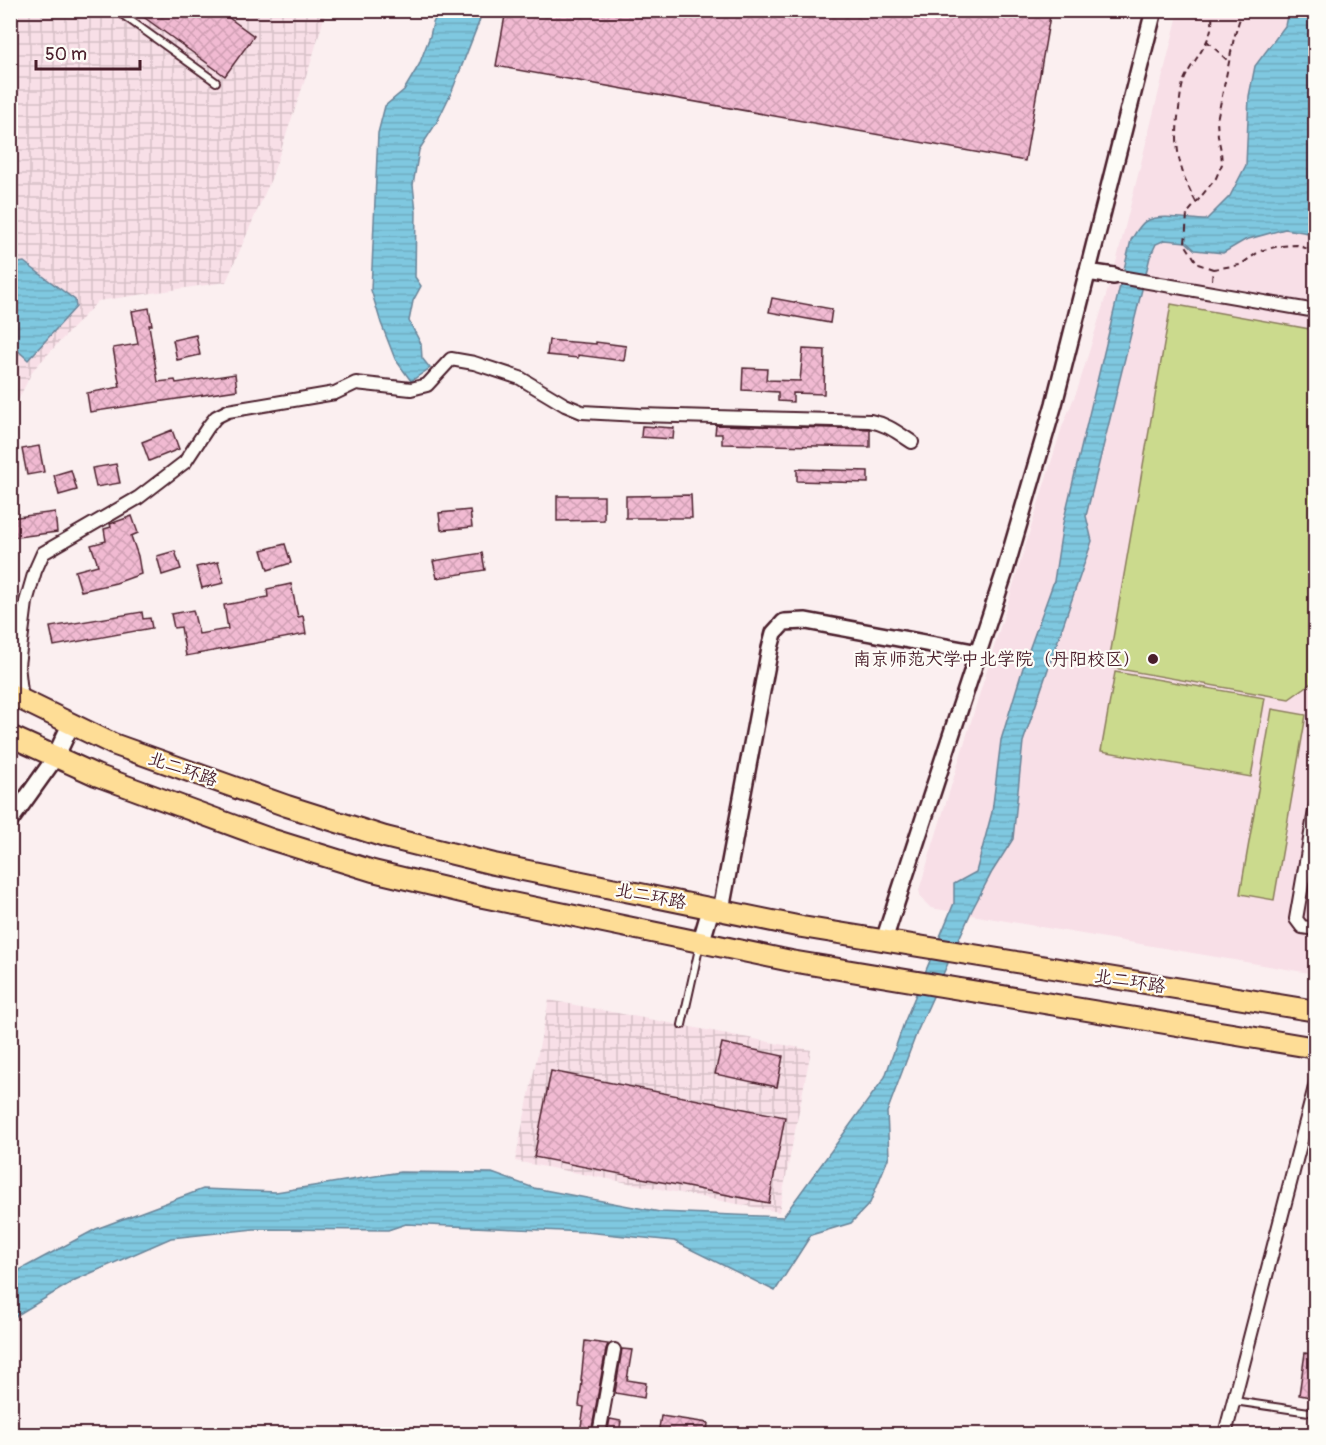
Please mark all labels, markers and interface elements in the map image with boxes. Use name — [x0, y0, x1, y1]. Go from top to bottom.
scale bar — [36, 33, 140, 71]
text: 50 m — [45, 43, 87, 66]
place label: 南京师范大学中北学院（丹阳校区） — [853, 648, 1141, 671]
marker: 南京师范大学中北学院（丹阳校区） — [1146, 652, 1160, 666]
street label: 北二环路 — [145, 747, 221, 792]
street label: 北二环路 — [613, 878, 688, 915]
street label: 北二环路 — [1093, 965, 1167, 998]

